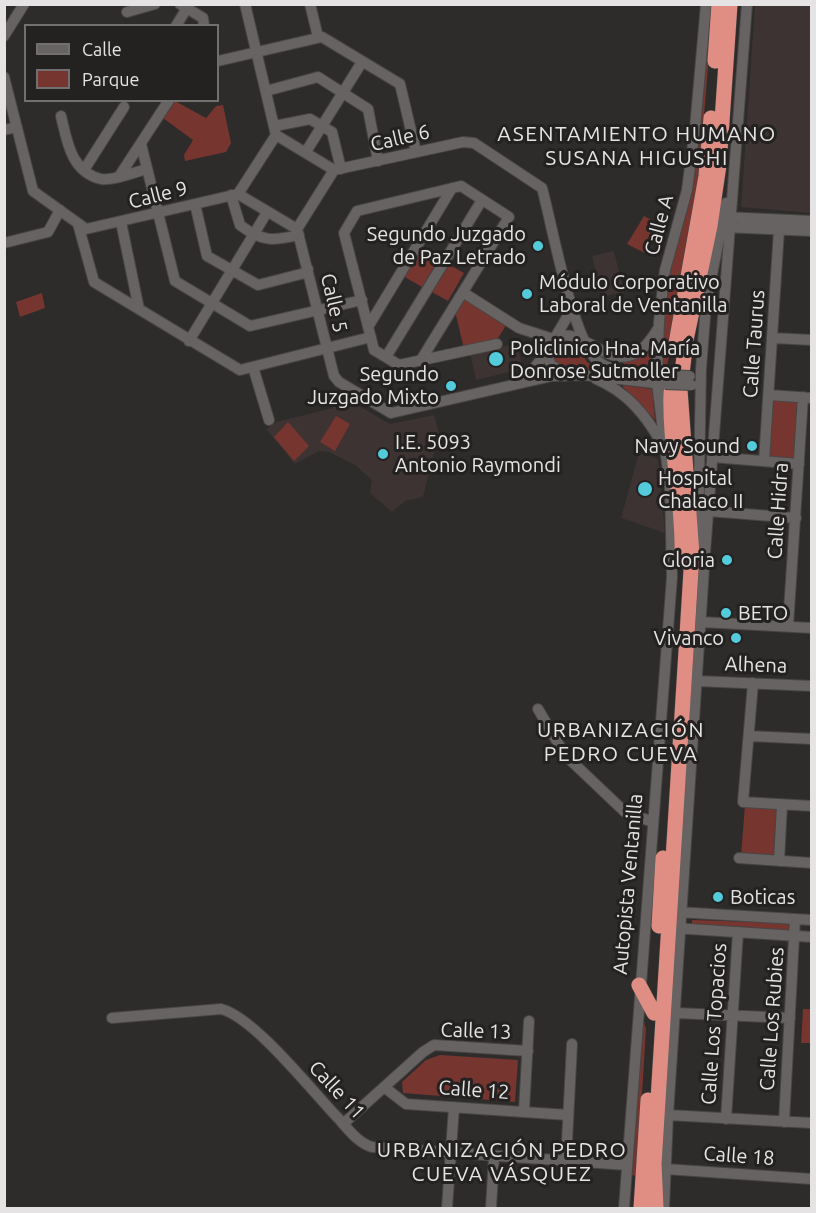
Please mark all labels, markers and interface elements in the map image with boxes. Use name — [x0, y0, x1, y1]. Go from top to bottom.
legend — [24, 24, 219, 102]
text: Calle — [82, 39, 122, 59]
text: Parque — [82, 69, 139, 89]
street label: Calle 6 — [368, 120, 432, 156]
district label: ASENTAMIENTO HUMANO SUSANA HIGUSHI — [497, 121, 777, 171]
street label: Calle 9 — [126, 176, 190, 214]
street label: Calle A — [639, 192, 679, 258]
place label: Segundo Juzgado de Paz Letrado — [367, 222, 526, 269]
marker: Segundo Juzgado de Paz Letrado — [531, 239, 545, 253]
place label: Módulo Corporativo Laboral de Ventanilla — [539, 270, 727, 317]
street label: Calle 5 — [316, 271, 352, 335]
marker: Módulo Corporativo Laboral de Ventanilla — [520, 287, 534, 301]
street label: Calle Taurus — [738, 289, 770, 399]
place label: Policlinico Hna. María Donrose Sutmoller — [510, 336, 700, 383]
marker: Policlinico Hna. María Donrose Sutmoller — [487, 350, 505, 368]
place label: Segundo Juzgado Mixto — [307, 362, 439, 409]
marker: Segundo Juzgado Mixto — [444, 379, 458, 393]
place label: I.E. 5093 Antonio Raymondi — [395, 430, 561, 477]
place label: Navy Sound — [634, 434, 740, 458]
marker: Navy Sound — [745, 439, 759, 453]
marker: I.E. 5093 Antonio Raymondi — [376, 447, 390, 461]
street label: Calle Hidra — [763, 462, 793, 560]
place label: Hospital Chalaco II — [658, 466, 743, 513]
marker: Hospital Chalaco II — [636, 480, 654, 498]
place label: Gloria — [662, 548, 715, 572]
marker: Gloria — [720, 553, 734, 567]
place label: BETO — [738, 601, 788, 625]
marker: BETO — [719, 606, 733, 620]
place label: Vivanco — [653, 626, 724, 650]
marker: Vivanco — [729, 631, 743, 645]
street label: Alhena — [724, 652, 788, 678]
district label: URBANIZACIÓN PEDRO CUEVA — [537, 717, 705, 767]
street label: Autopista Ventanilla — [608, 793, 648, 975]
place label: Boticas — [730, 885, 795, 909]
marker: Boticas — [711, 890, 725, 904]
street label: Calle Los Topacios — [696, 942, 732, 1106]
street label: Calle Los Rubies — [755, 946, 789, 1092]
street label: Calle 13 — [440, 1018, 512, 1044]
street label: Calle 11 — [304, 1056, 370, 1124]
street label: Calle 12 — [438, 1076, 510, 1104]
district label: URBANIZACIÓN PEDRO CUEVA VÁSQUEZ — [377, 1137, 627, 1187]
street label: Calle 18 — [703, 1142, 775, 1170]

